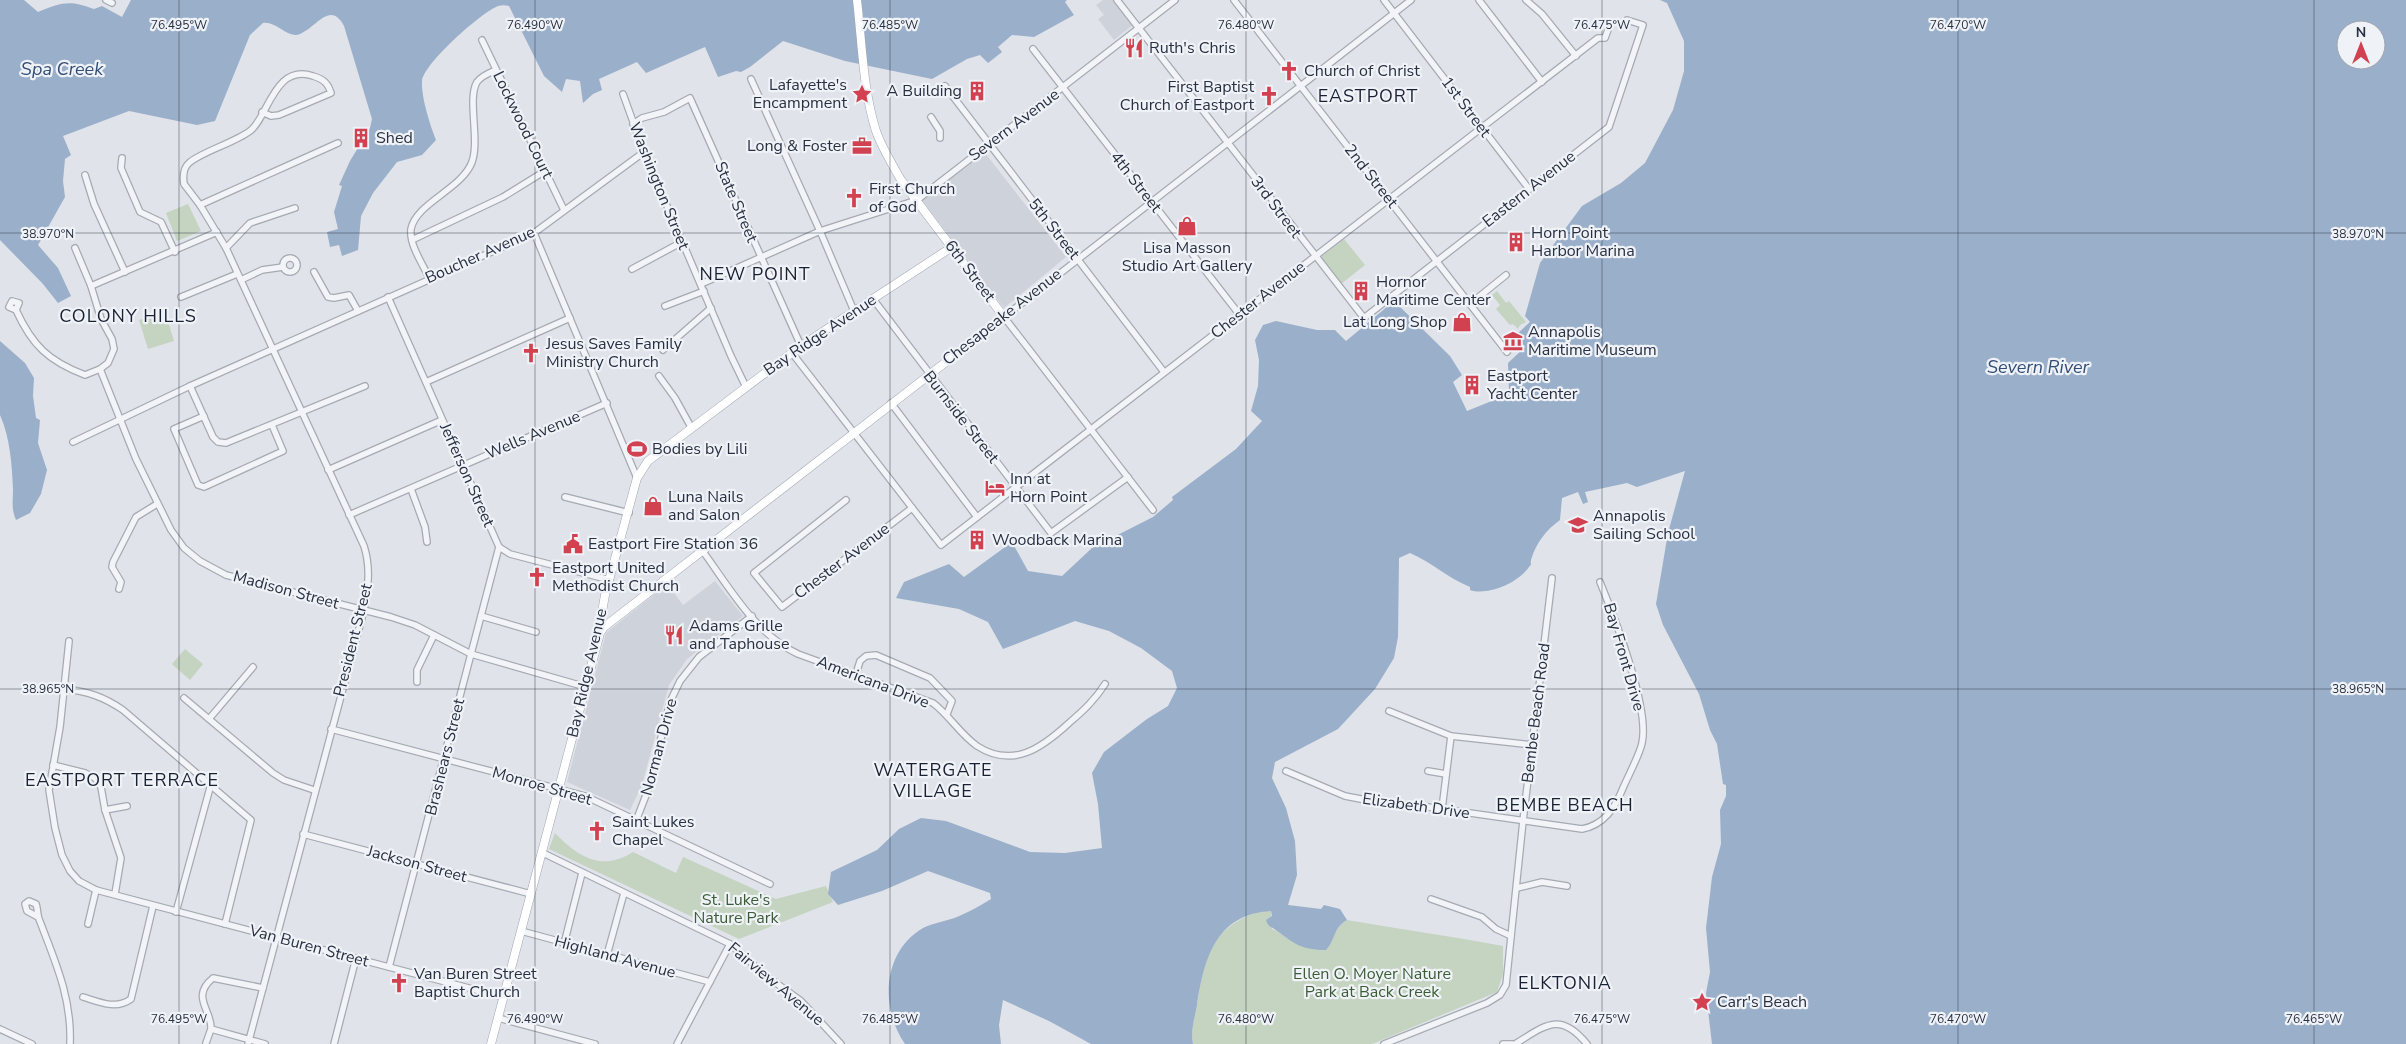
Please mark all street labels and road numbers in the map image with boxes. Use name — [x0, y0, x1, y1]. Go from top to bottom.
street label: Lockwood Court — [487, 68, 559, 183]
street label: 1st Street — [1436, 72, 1496, 142]
street label: Severn Avenue — [964, 84, 1064, 166]
street label: Washington Street — [623, 119, 695, 253]
street label: 2nd Street — [1339, 139, 1403, 213]
street label: Eastern Avenue — [1478, 146, 1580, 232]
street label: 4th Street — [1105, 147, 1167, 217]
street label: State Street — [709, 158, 763, 246]
street label: 3rd Street — [1245, 171, 1307, 243]
street label: 5th Street — [1023, 194, 1085, 264]
street label: Boucher Avenue — [422, 221, 538, 289]
street label: 6th Street — [940, 236, 1001, 307]
street label: Chester Avenue — [1206, 256, 1310, 344]
street label: Chesapeake Avenue — [938, 263, 1066, 371]
street label: Bay Ridge Avenue — [759, 289, 881, 381]
street label: Burnside Street — [918, 366, 1004, 468]
street label: Wells Avenue — [482, 405, 584, 465]
street label: Jefferson Street — [434, 419, 500, 531]
street label: Chester Avenue — [790, 518, 894, 604]
street label: Madison Street — [231, 565, 342, 615]
street label: President Street — [328, 581, 378, 699]
street label: Bay Front Drive — [1598, 600, 1650, 714]
street label: Bay Ridge Avenue — [561, 606, 613, 740]
street label: Bembe Beach Road — [1517, 642, 1555, 784]
street label: Americana Drive — [814, 650, 932, 714]
street label: Brashears Street — [420, 696, 470, 818]
street label: Norman Drive — [635, 696, 683, 798]
street label: Monroe Street — [490, 761, 595, 811]
street label: Elizabeth Drive — [1361, 788, 1471, 824]
street label: Jackson Street — [364, 840, 470, 888]
street label: Van Buren Street — [246, 919, 371, 973]
street label: Highland Avenue — [552, 930, 678, 984]
street label: Fairview Avenue — [723, 937, 829, 1031]

